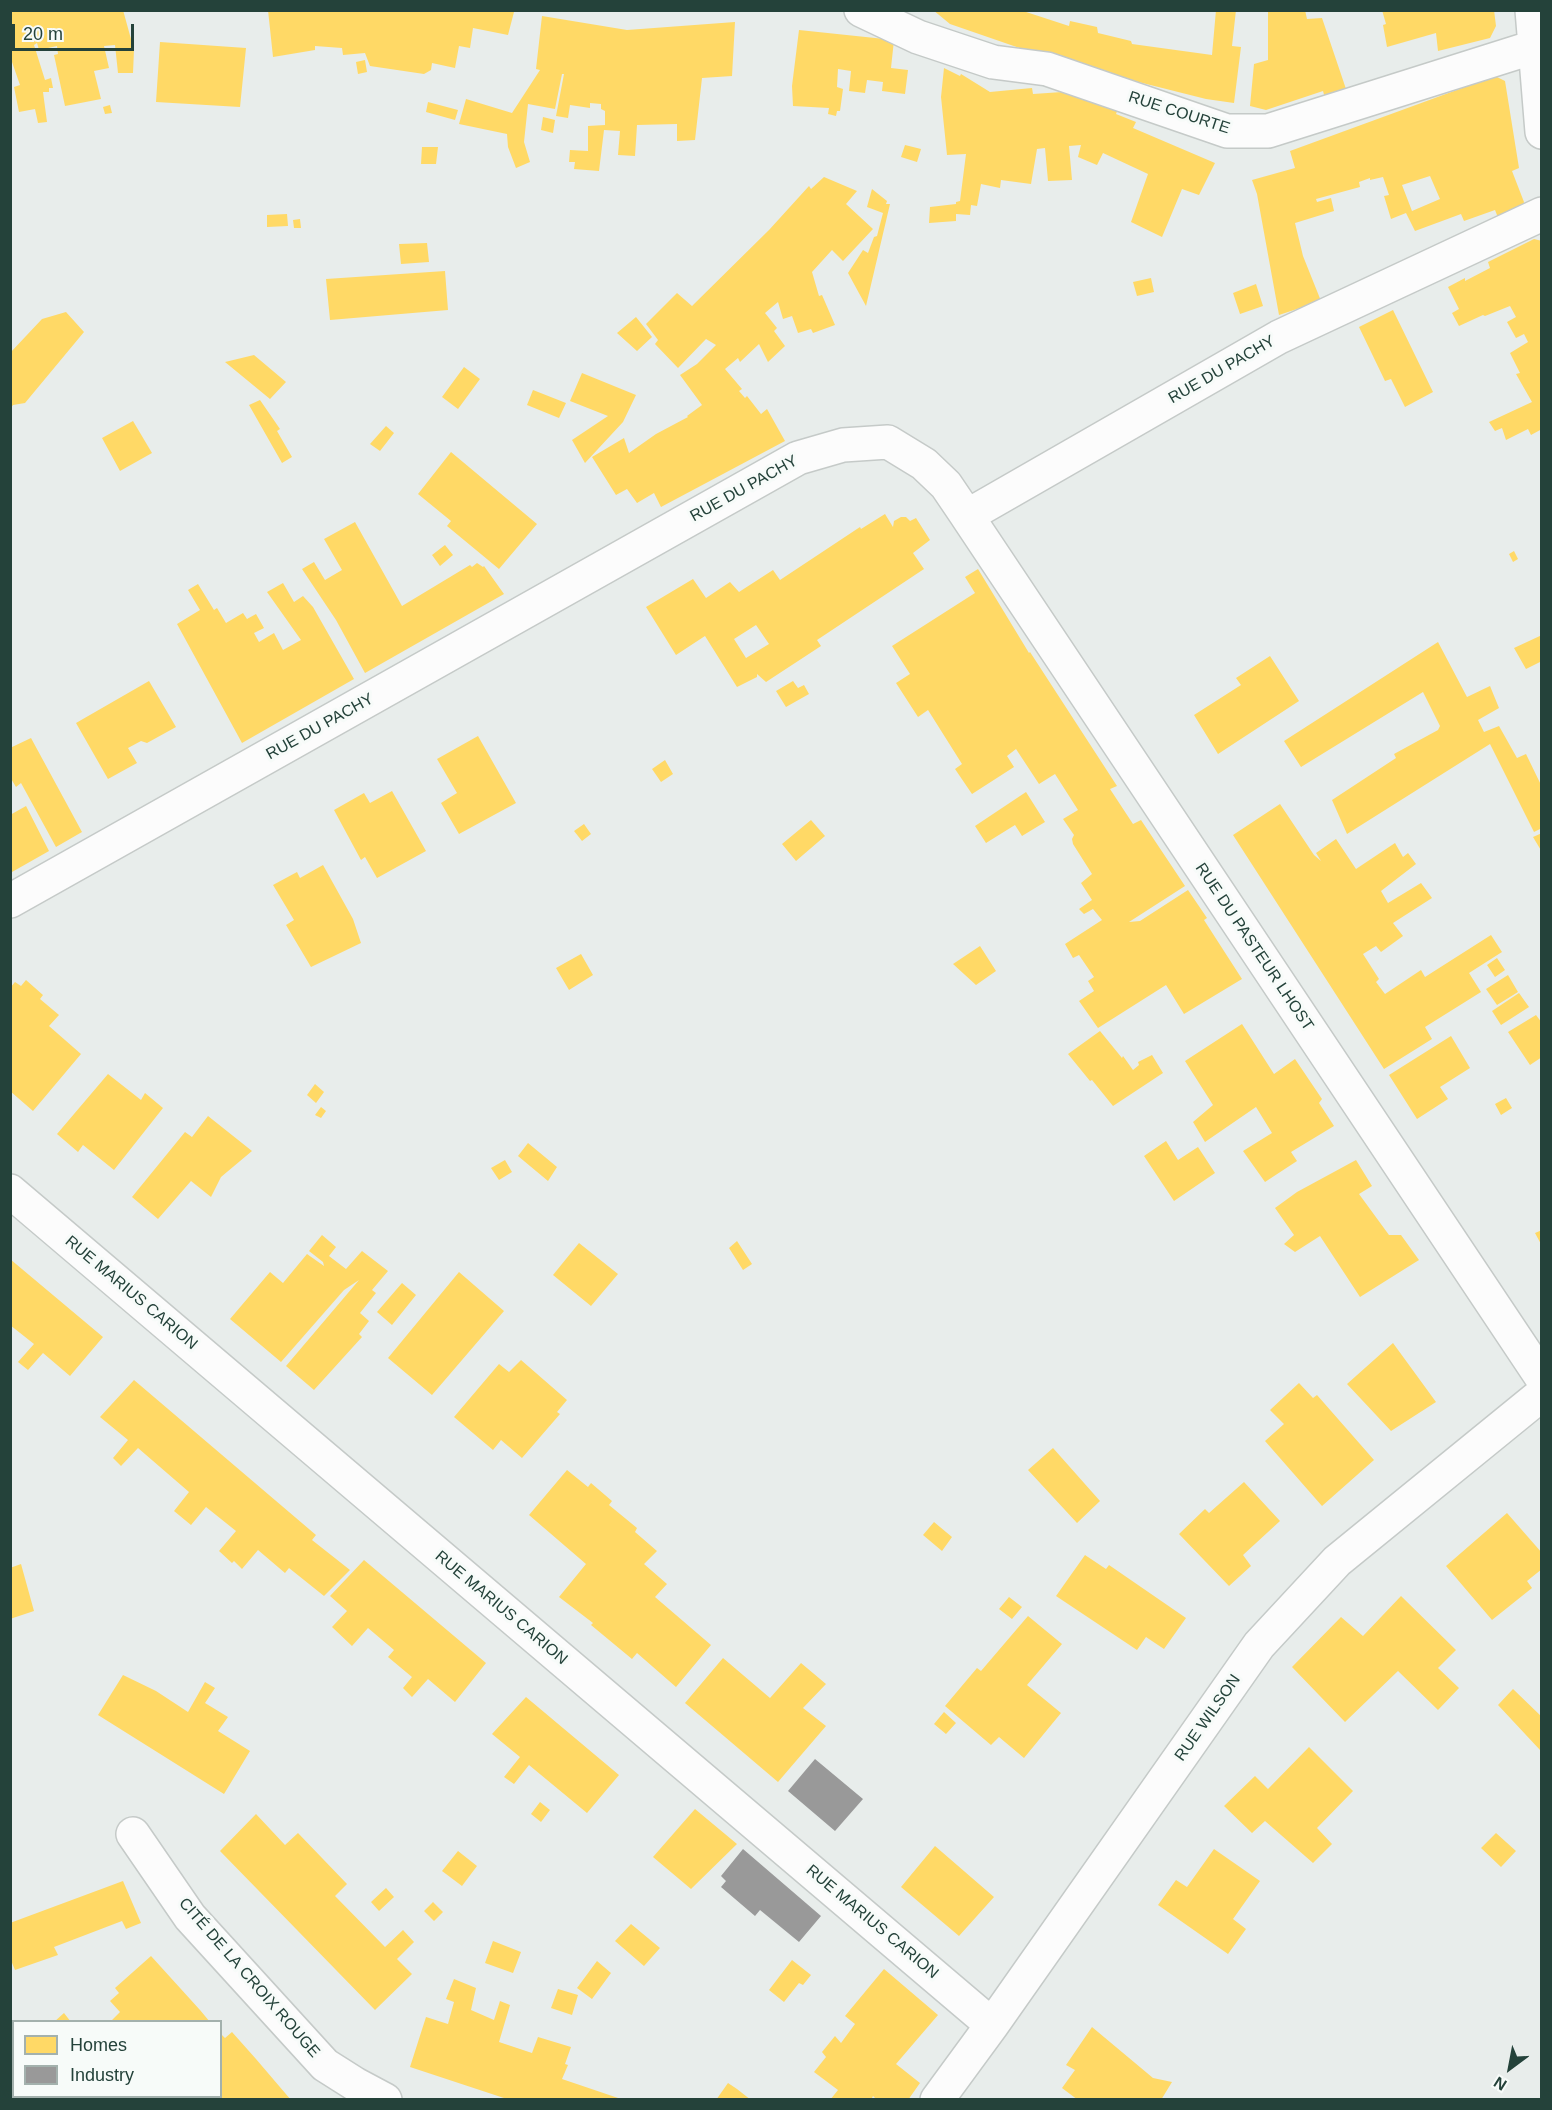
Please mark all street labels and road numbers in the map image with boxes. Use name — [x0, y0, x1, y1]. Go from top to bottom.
street label: RUE COURTE — [1126, 88, 1232, 138]
street label: RUE DU PACHY — [1165, 332, 1279, 408]
street label: RUE DU PACHY — [687, 452, 801, 526]
street label: RUE DU PACHY — [263, 690, 377, 764]
street label: RUE DU PASTEUR LHOST — [1191, 860, 1317, 1034]
street label: RUE MARIUS CARION — [61, 1232, 201, 1354]
street label: RUE MARIUS CARION — [431, 1547, 571, 1669]
street label: RUE WILSON — [1171, 1671, 1245, 1765]
street label: RUE MARIUS CARION — [802, 1861, 942, 1983]
street label: CITÉ DE LA CROIX ROUGE — [174, 1894, 324, 2062]

